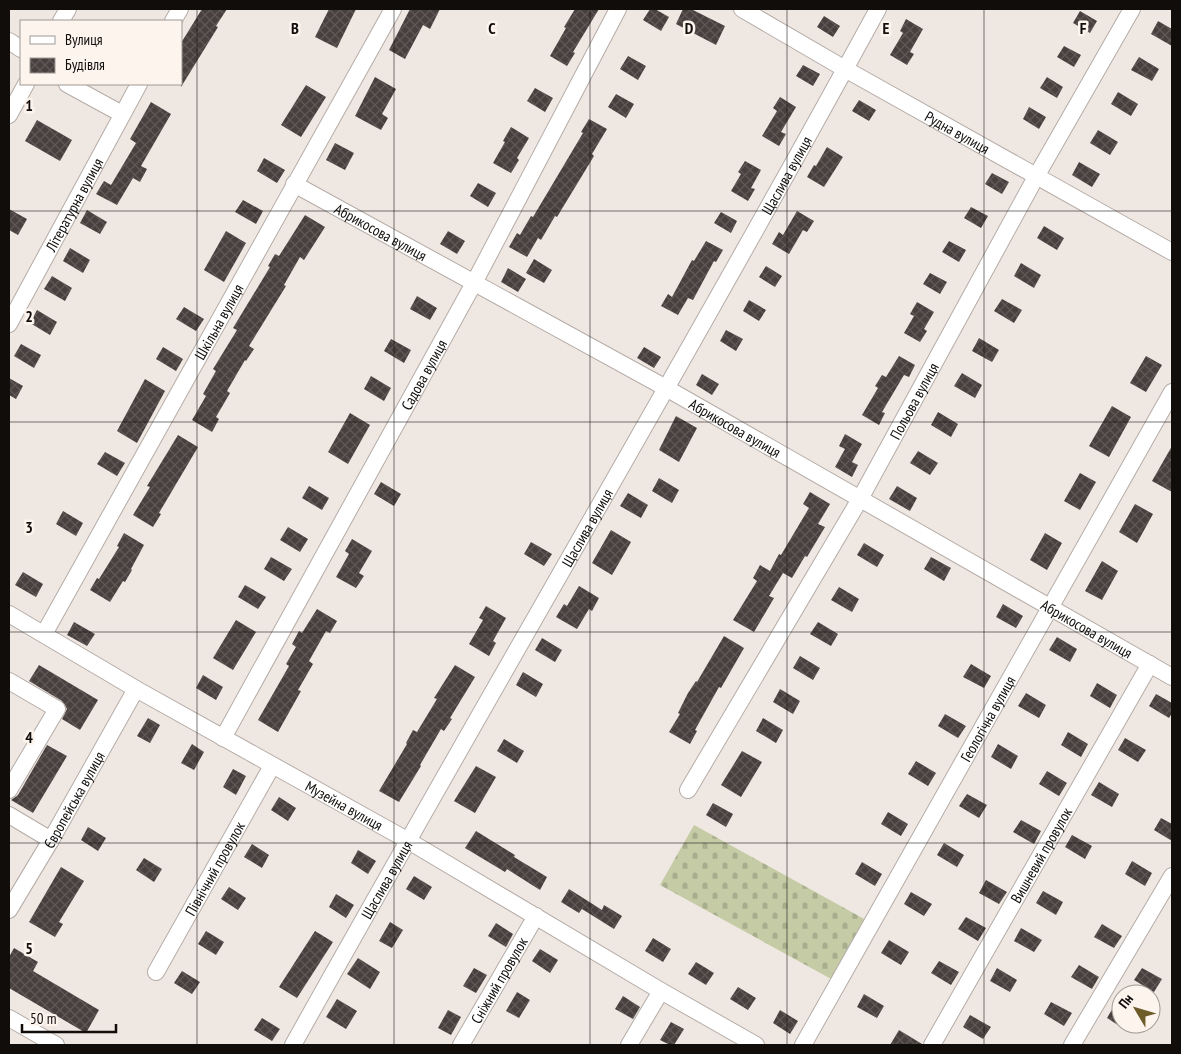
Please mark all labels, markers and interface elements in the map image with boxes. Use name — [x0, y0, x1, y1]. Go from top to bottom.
text: B — [291, 18, 299, 38]
text: C — [488, 18, 496, 38]
text: D — [685, 18, 694, 38]
text: E — [883, 18, 890, 38]
text: F — [1080, 18, 1087, 38]
legend — [20, 20, 182, 85]
text: Вулиця — [65, 30, 103, 49]
text: Будівля — [65, 55, 105, 74]
text: 1 — [25, 95, 33, 115]
street label: Рудна вулиця — [922, 106, 993, 158]
street label: Щаслива вулиця — [757, 132, 816, 218]
street label: Літературна вулиця — [40, 154, 107, 255]
street label: Абрикосова вулиця — [331, 199, 430, 265]
street label: Шкільна вулиця — [190, 280, 247, 363]
text: 2 — [25, 306, 33, 326]
street label: Садова вулиця — [396, 336, 451, 413]
street label: Польова вулиця — [885, 359, 942, 442]
street label: Абрикосова вулиця — [686, 394, 785, 461]
street label: Щаслива вулиця — [557, 485, 617, 570]
text: 3 — [25, 517, 33, 537]
street label: Абрикосова вулиця — [1038, 595, 1136, 662]
street label: Геологічна вулиця — [956, 672, 1019, 765]
text: 4 — [25, 727, 33, 747]
street label: Європейська вулиця — [39, 748, 109, 851]
street label: Музейна вулиця — [302, 776, 387, 834]
street label: Вишневий провулок — [1006, 804, 1076, 906]
street label: Північний провулок — [180, 818, 249, 919]
street label: Щаслива вулиця — [356, 837, 416, 922]
street label: Сніжний провулок — [466, 933, 531, 1027]
text: 5 — [25, 938, 33, 958]
north arrow — [1111, 984, 1161, 1034]
text: Пн — [1114, 990, 1137, 1012]
scale bar — [22, 1002, 116, 1034]
text: 50 m — [30, 1009, 56, 1028]

